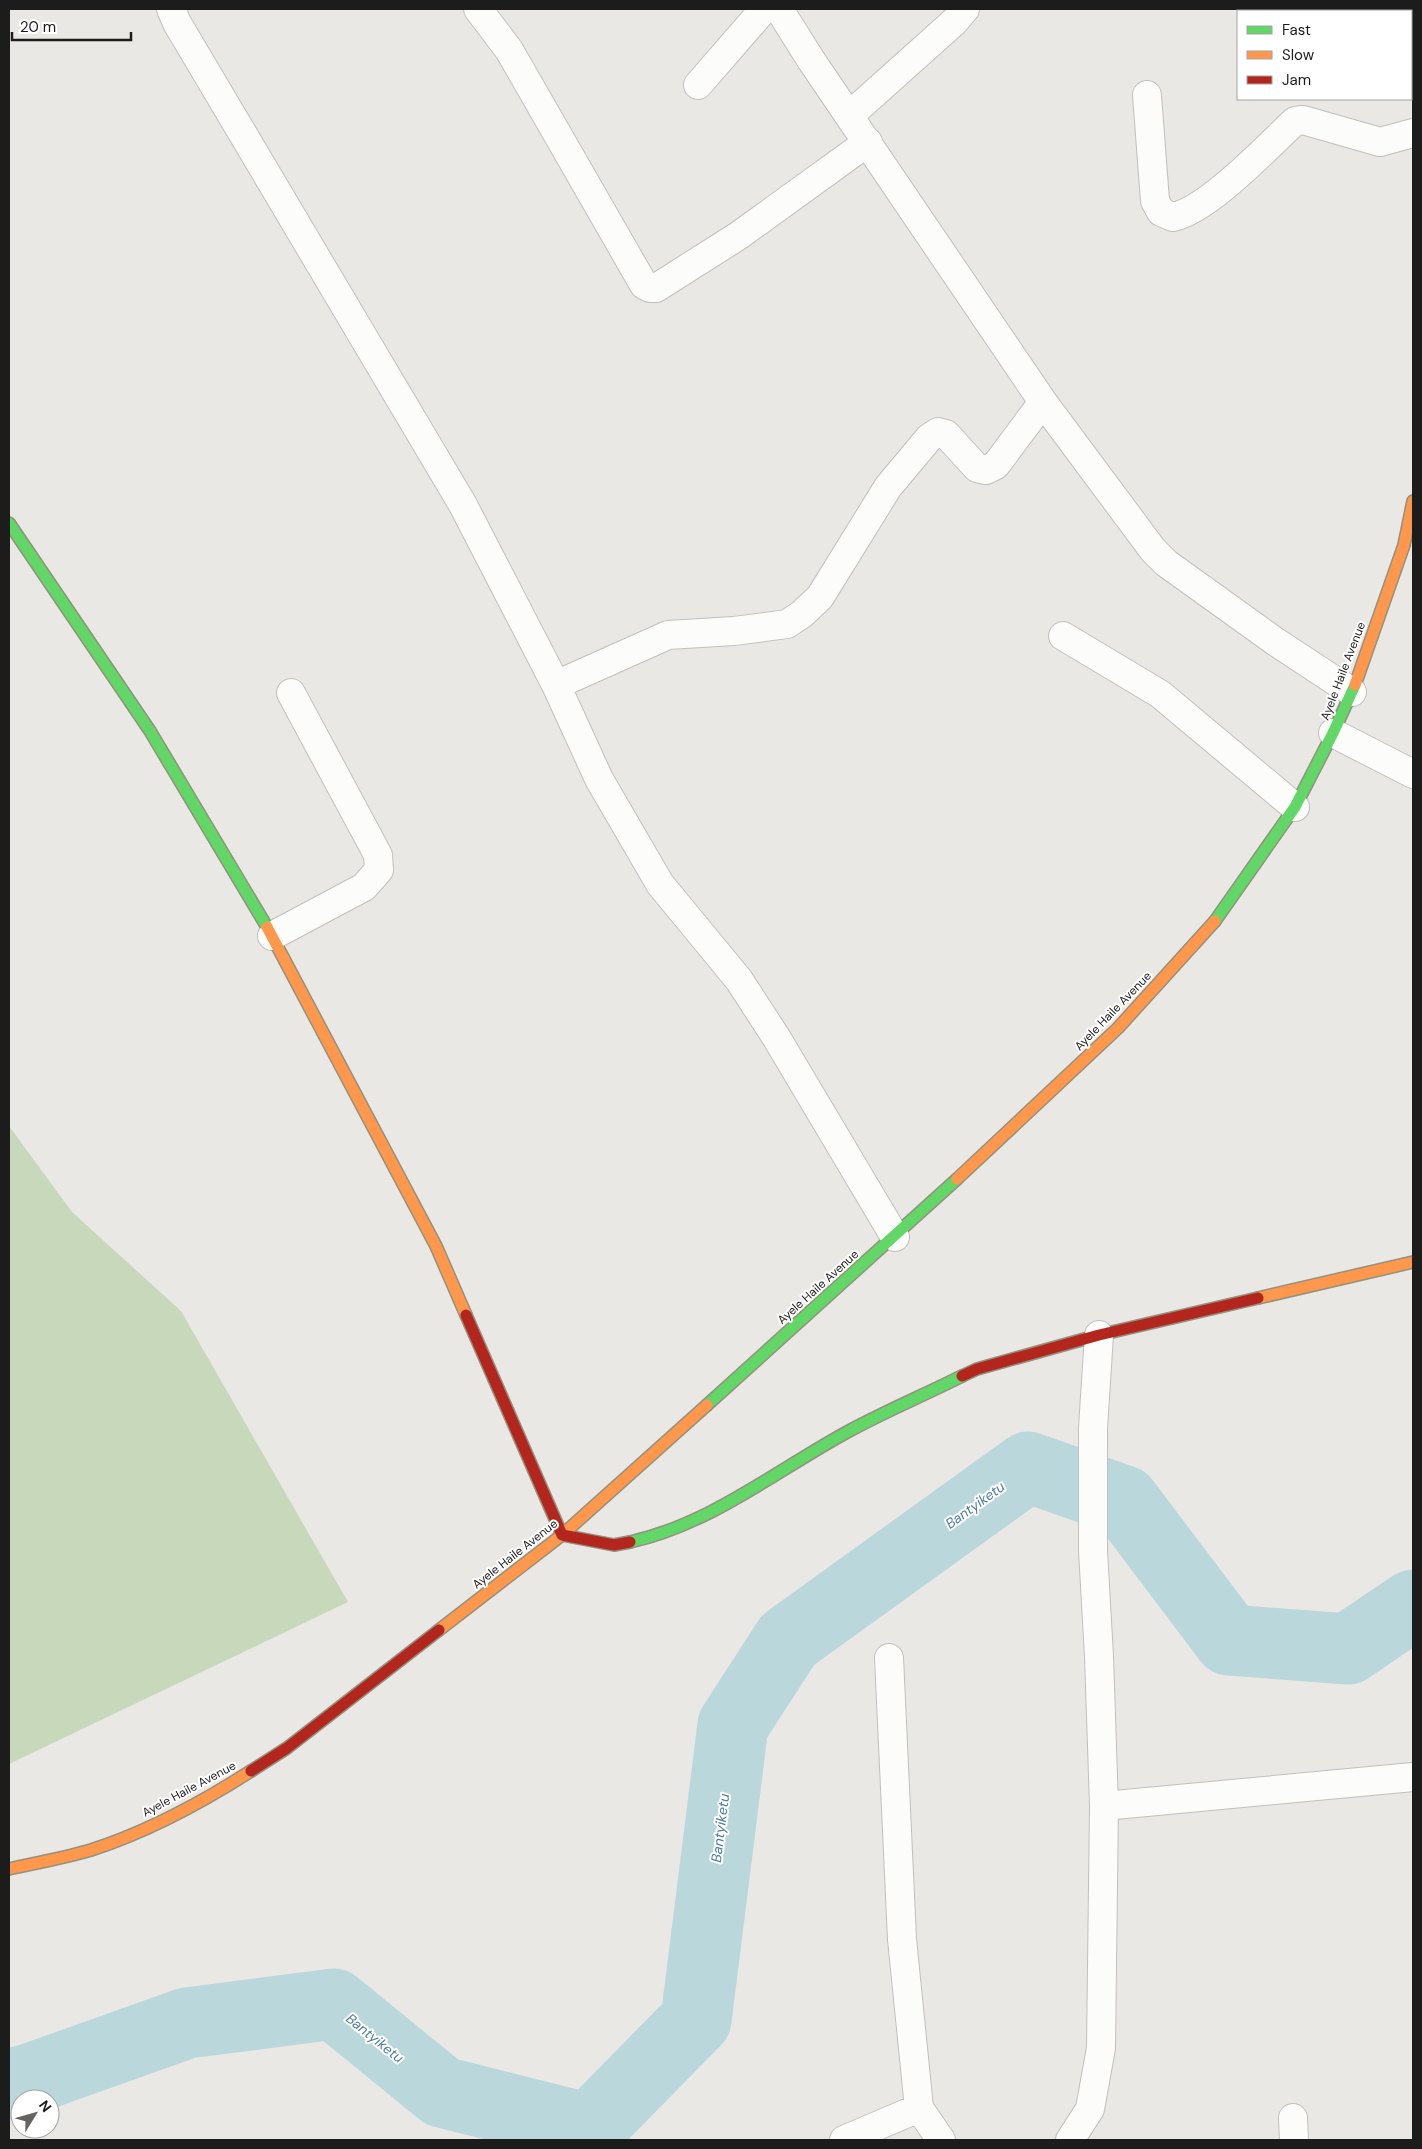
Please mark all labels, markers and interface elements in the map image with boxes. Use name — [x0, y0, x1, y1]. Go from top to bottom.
scale bar — [12, 10, 131, 42]
legend — [1237, 10, 1412, 100]
text: 20 m — [20, 17, 56, 37]
text: Fast — [1282, 20, 1311, 40]
text: Slow — [1282, 45, 1315, 65]
text: Jam — [1282, 70, 1311, 90]
street label: Ayele Haile Avenue — [1317, 619, 1369, 722]
street label: Ayele Haile Avenue — [1071, 968, 1155, 1054]
street label: Ayele Haile Avenue — [774, 1246, 862, 1328]
water label: Bantyiketu — [942, 1477, 1008, 1533]
street label: Ayele Haile Avenue — [469, 1516, 561, 1592]
street label: Ayele Haile Avenue — [139, 1757, 239, 1820]
water label: Bantyiketu — [707, 1793, 733, 1863]
water label: Bantyiketu — [342, 2009, 408, 2067]
north arrow — [10, 2089, 60, 2139]
text: N — [35, 2097, 56, 2116]

